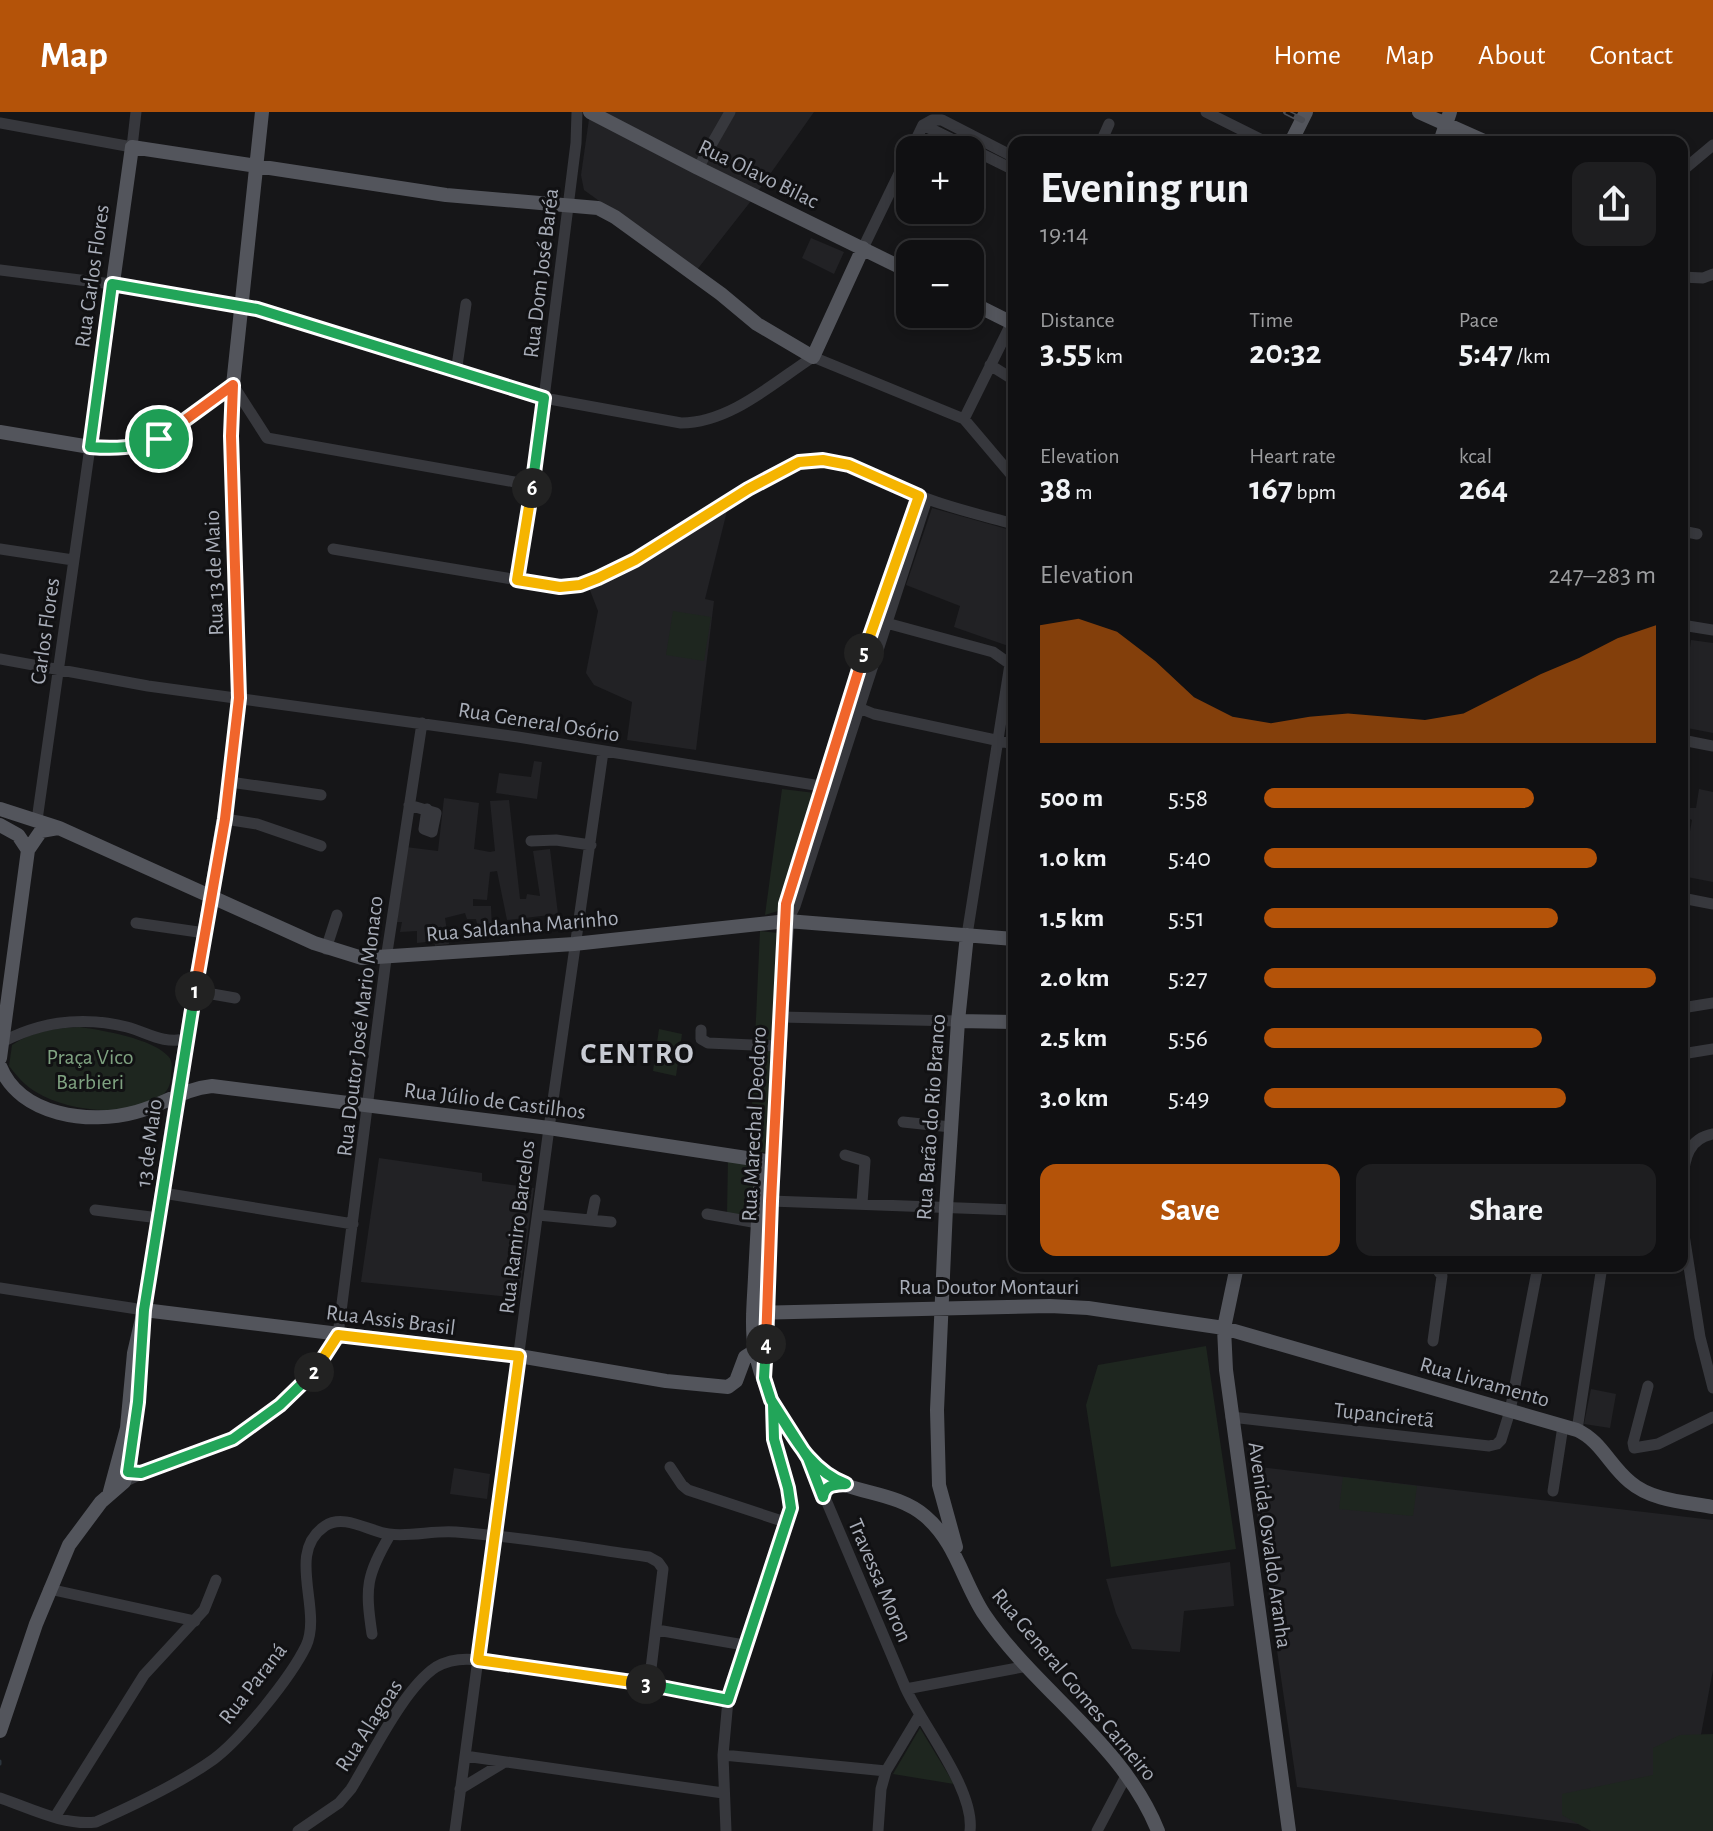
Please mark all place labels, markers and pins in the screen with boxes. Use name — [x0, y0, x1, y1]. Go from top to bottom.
pin — [125, 405, 193, 473]
pin: 6 — [512, 468, 552, 508]
pin: 5 — [844, 633, 884, 673]
pin: 1 — [175, 971, 215, 1011]
pin: 4 — [746, 1324, 786, 1364]
pin: 2 — [294, 1352, 334, 1392]
pin: 3 — [626, 1664, 666, 1704]

